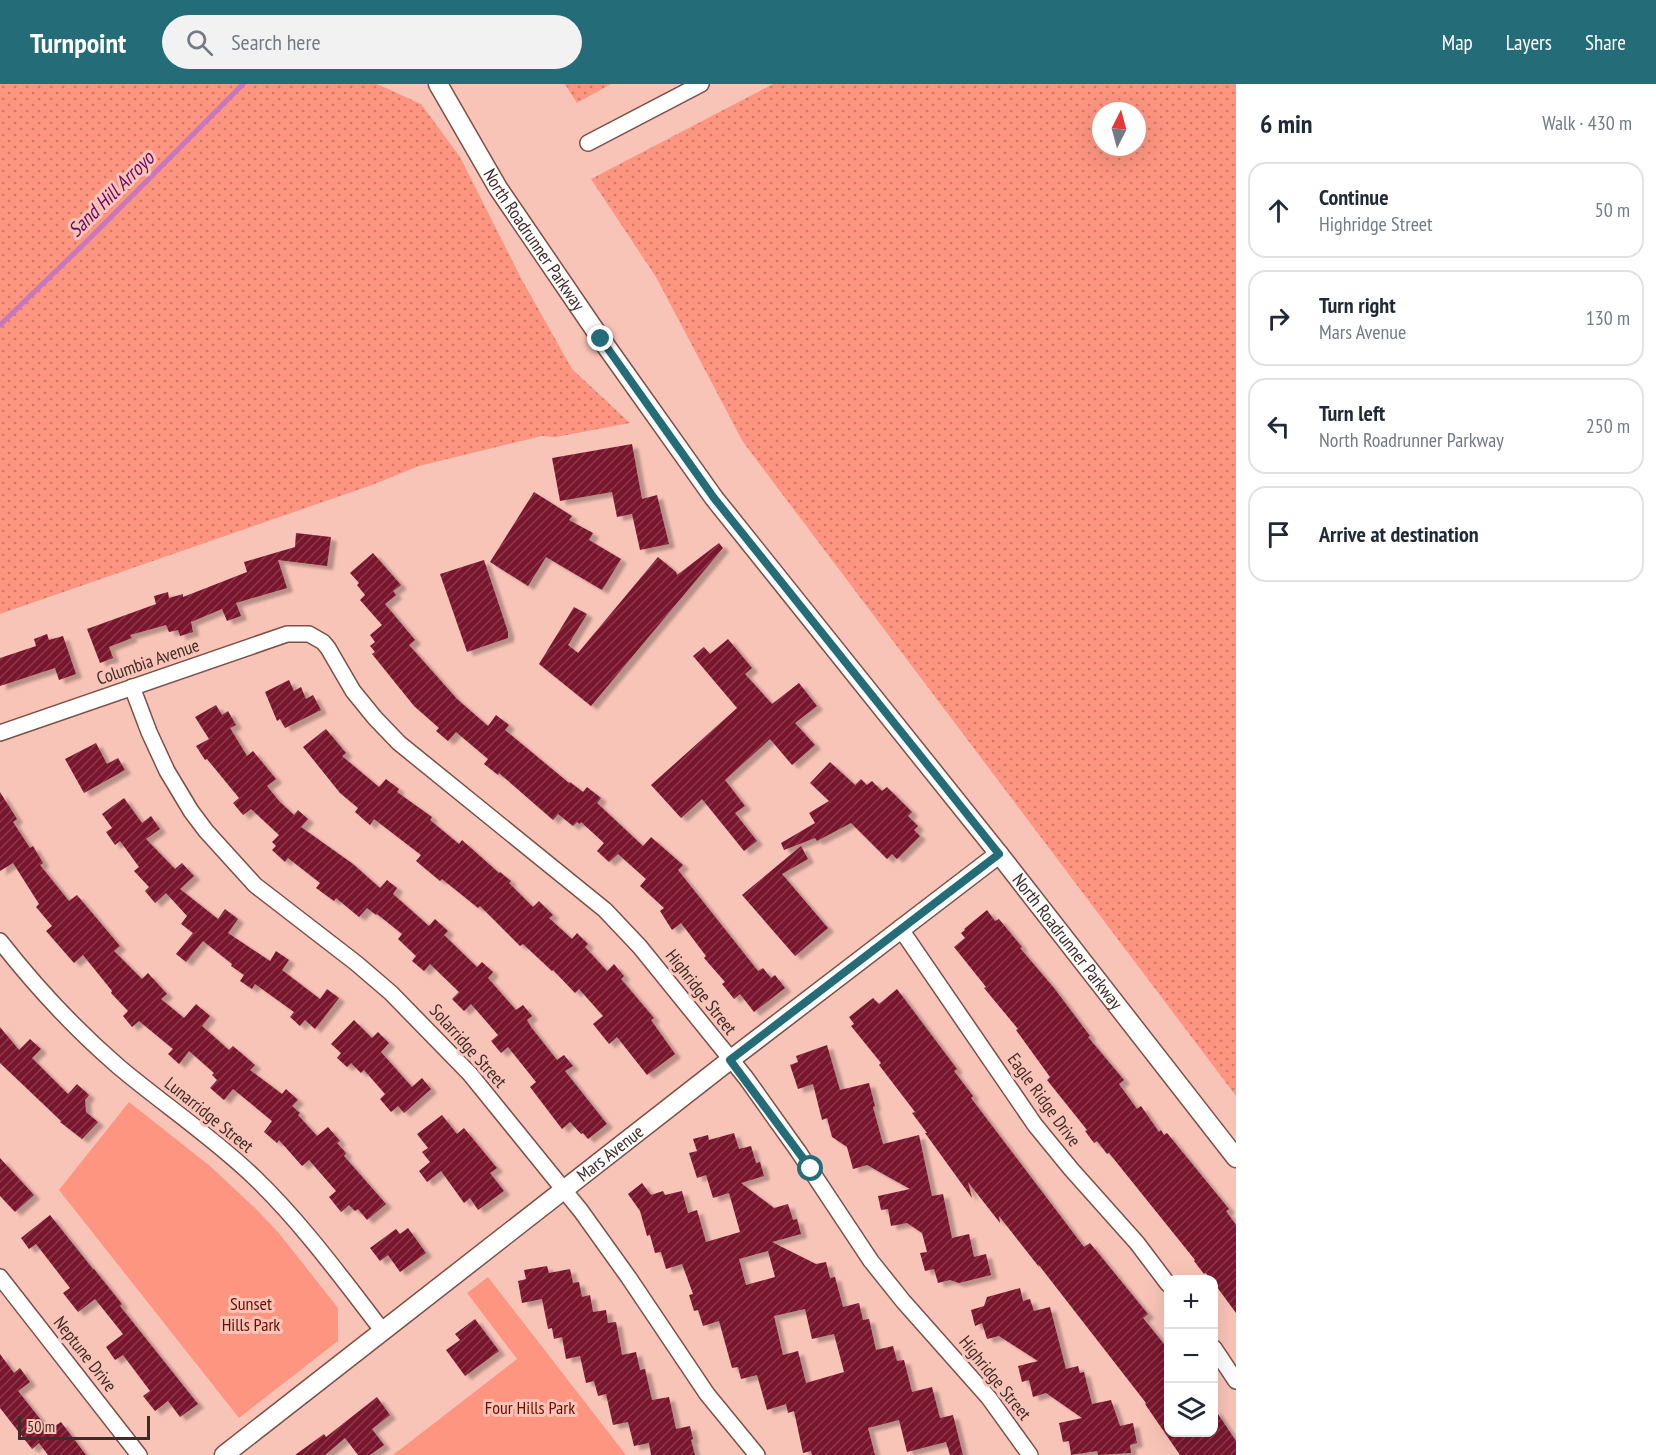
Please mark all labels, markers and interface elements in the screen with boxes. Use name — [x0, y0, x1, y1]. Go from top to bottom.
search box — [162, 15, 582, 69]
text: Turnpoint — [30, 24, 126, 61]
icon: search — [183, 26, 216, 59]
text: Search here — [231, 28, 321, 56]
text: Map — [1442, 29, 1473, 56]
text: Layers — [1506, 29, 1552, 56]
text: Share — [1585, 29, 1626, 56]
north arrow — [1092, 102, 1146, 156]
text: 6 min — [1260, 107, 1313, 140]
text: Walk · 430 m — [1542, 110, 1632, 136]
water label: Sand Hill Arroyo — [62, 144, 161, 243]
street label: North Roadrunner Parkway — [478, 164, 590, 315]
text: Continue — [1319, 183, 1389, 211]
icon: ahead — [1262, 194, 1295, 227]
text: 50 m — [1595, 197, 1630, 223]
text: Highridge Street — [1319, 211, 1433, 237]
text: Turn right — [1319, 291, 1396, 319]
icon: right — [1262, 302, 1295, 335]
text: 130 m — [1586, 305, 1630, 331]
text: Mars Avenue — [1319, 319, 1406, 345]
route end — [587, 325, 613, 351]
text: Turn left — [1319, 399, 1385, 427]
icon: left — [1262, 410, 1295, 443]
text: 250 m — [1586, 413, 1630, 439]
text: North Roadrunner Parkway — [1319, 427, 1504, 453]
icon: arrive — [1262, 518, 1295, 551]
text: Arrive at destination — [1319, 520, 1479, 548]
street label: Columbia Avenue — [94, 633, 202, 690]
street label: North Roadrunner Parkway — [1007, 869, 1128, 1014]
street label: Highridge Street — [661, 944, 742, 1039]
street label: Solarridge Street — [425, 999, 512, 1092]
street label: Eagle Ridge Drive — [1003, 1048, 1086, 1151]
street label: Lunarridge Street — [160, 1072, 259, 1158]
street label: Mars Avenue — [572, 1120, 648, 1186]
route start — [797, 1155, 823, 1181]
map controls — [1164, 1275, 1218, 1437]
button: + — [1164, 1275, 1218, 1329]
park label: Sunset Hills Park — [222, 1292, 280, 1336]
street label: Neptune Drive — [49, 1311, 122, 1396]
button: − — [1164, 1329, 1218, 1383]
street label: Highridge Street — [954, 1331, 1037, 1425]
button: layers — [1164, 1383, 1218, 1437]
park label: Four Hills Park — [485, 1396, 575, 1419]
scale bar — [18, 1413, 150, 1440]
text: 50 m — [27, 1416, 55, 1436]

